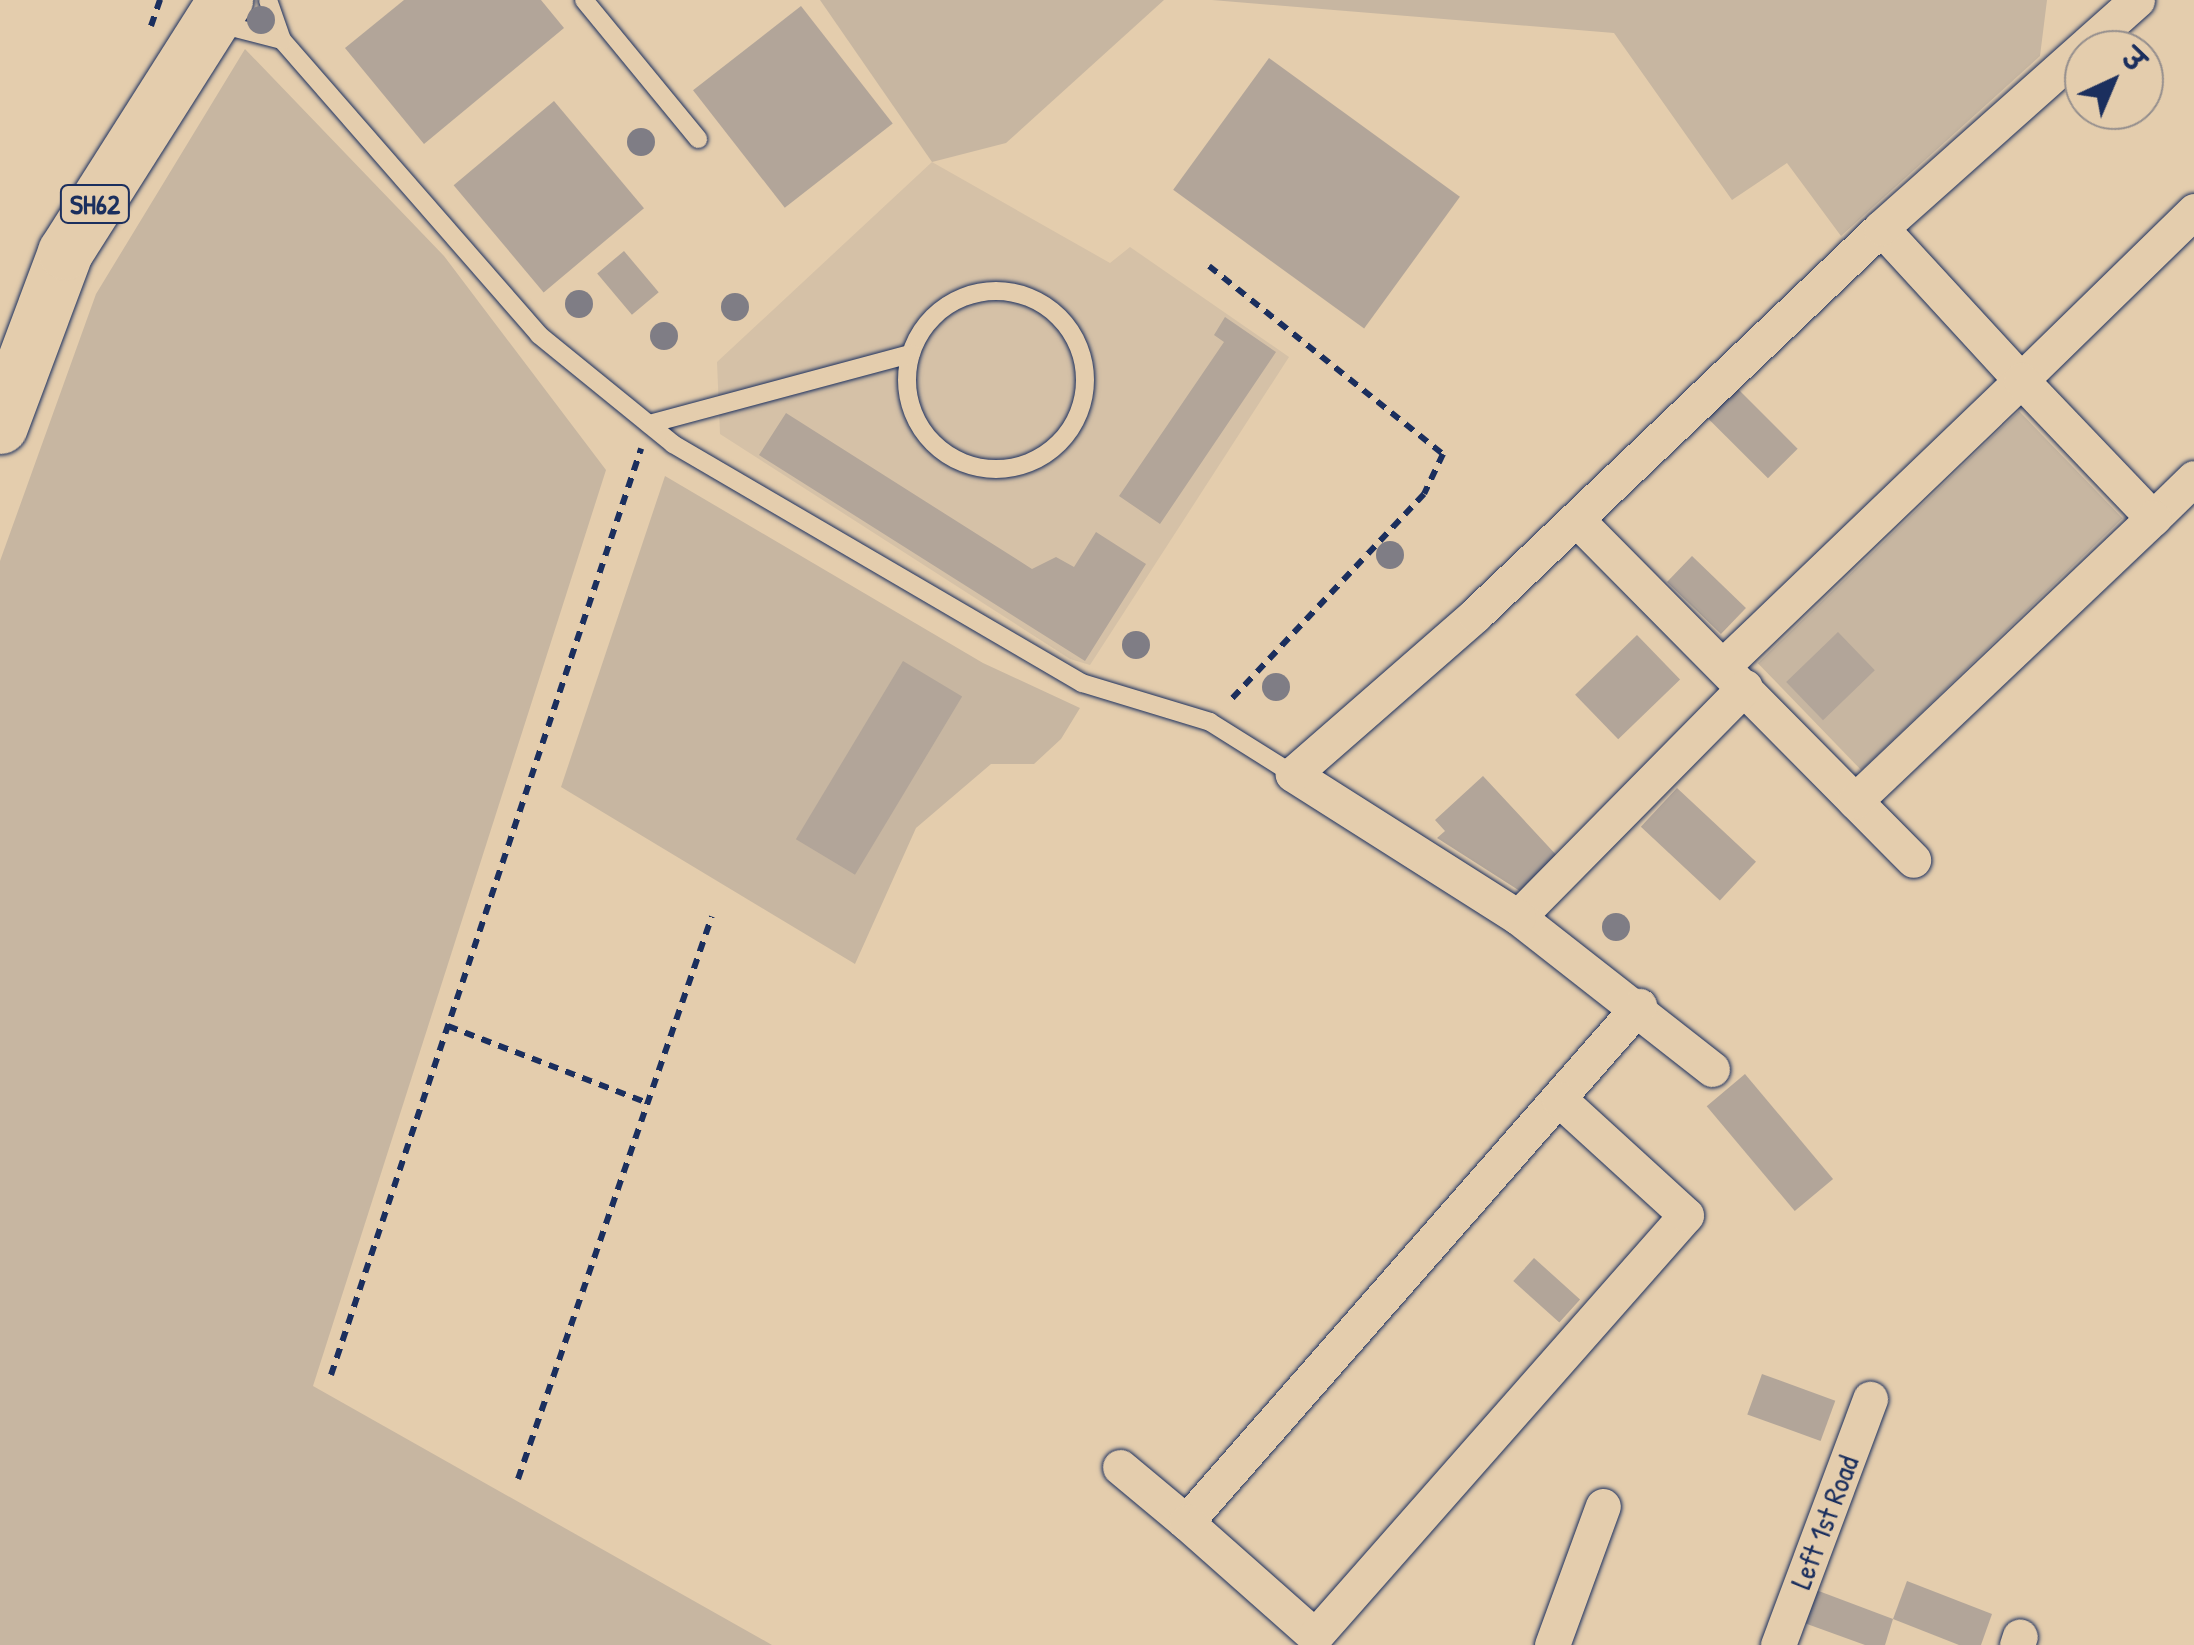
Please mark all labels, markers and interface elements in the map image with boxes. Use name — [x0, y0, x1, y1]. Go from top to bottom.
north arrow — [2064, 30, 2164, 130]
text: उ — [2114, 40, 2153, 80]
road number: SH62 — [58, 181, 132, 227]
street label: Left 1st Road — [1782, 1450, 1866, 1594]

